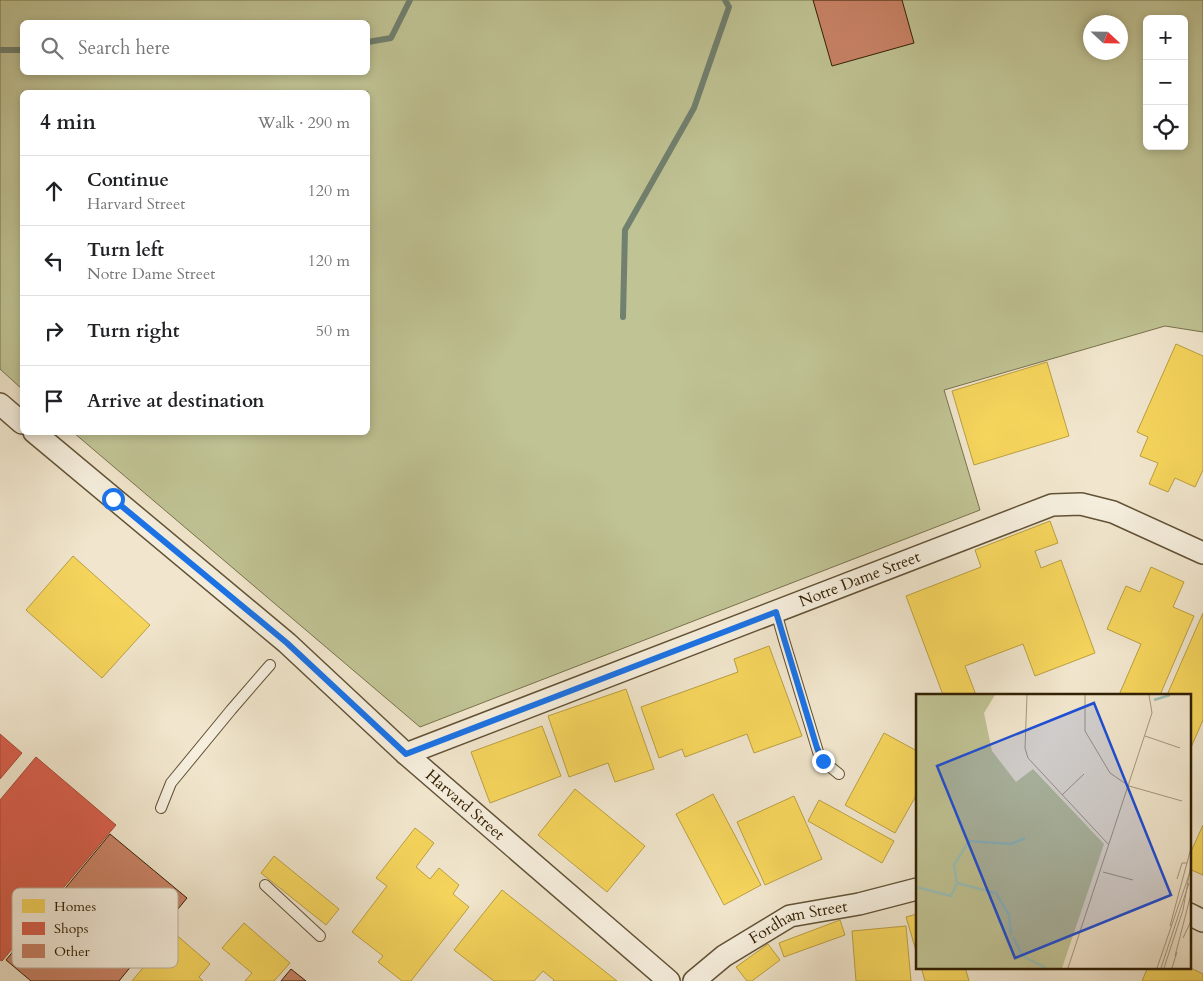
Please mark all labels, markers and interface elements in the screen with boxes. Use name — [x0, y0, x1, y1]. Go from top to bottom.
north arrow — [1083, 15, 1128, 60]
map controls — [1143, 15, 1188, 150]
button: + — [1143, 15, 1188, 60]
search box — [20, 20, 370, 75]
icon: search — [38, 34, 66, 62]
text: Search here — [78, 35, 170, 61]
button: − — [1143, 60, 1188, 105]
button: locate — [1143, 105, 1188, 150]
text: 4 min — [40, 108, 96, 137]
text: Walk · 290 m — [258, 112, 350, 134]
text: Continue — [87, 167, 169, 193]
icon: ahead — [40, 177, 68, 205]
text: 120 m — [308, 180, 350, 202]
text: Harvard Street — [87, 193, 185, 215]
text: Turn left — [87, 237, 164, 263]
icon: left — [40, 247, 68, 275]
text: 120 m — [308, 250, 350, 272]
text: Notre Dame Street — [87, 263, 215, 285]
icon: right — [40, 317, 68, 345]
text: Turn right — [87, 318, 179, 344]
text: 50 m — [316, 320, 350, 342]
icon: arrive — [40, 387, 68, 415]
text: Arrive at destination — [87, 388, 264, 414]
route start — [102, 488, 125, 511]
street label: Notre Dame Street — [796, 546, 923, 613]
inset map — [916, 694, 1190, 968]
route end — [812, 750, 835, 773]
street label: Harvard Street — [421, 764, 509, 845]
legend — [12, 888, 178, 968]
street label: Fordham Street — [745, 895, 849, 949]
text: Homes — [54, 897, 96, 916]
text: Shops — [54, 919, 89, 938]
text: Other — [54, 942, 91, 961]

